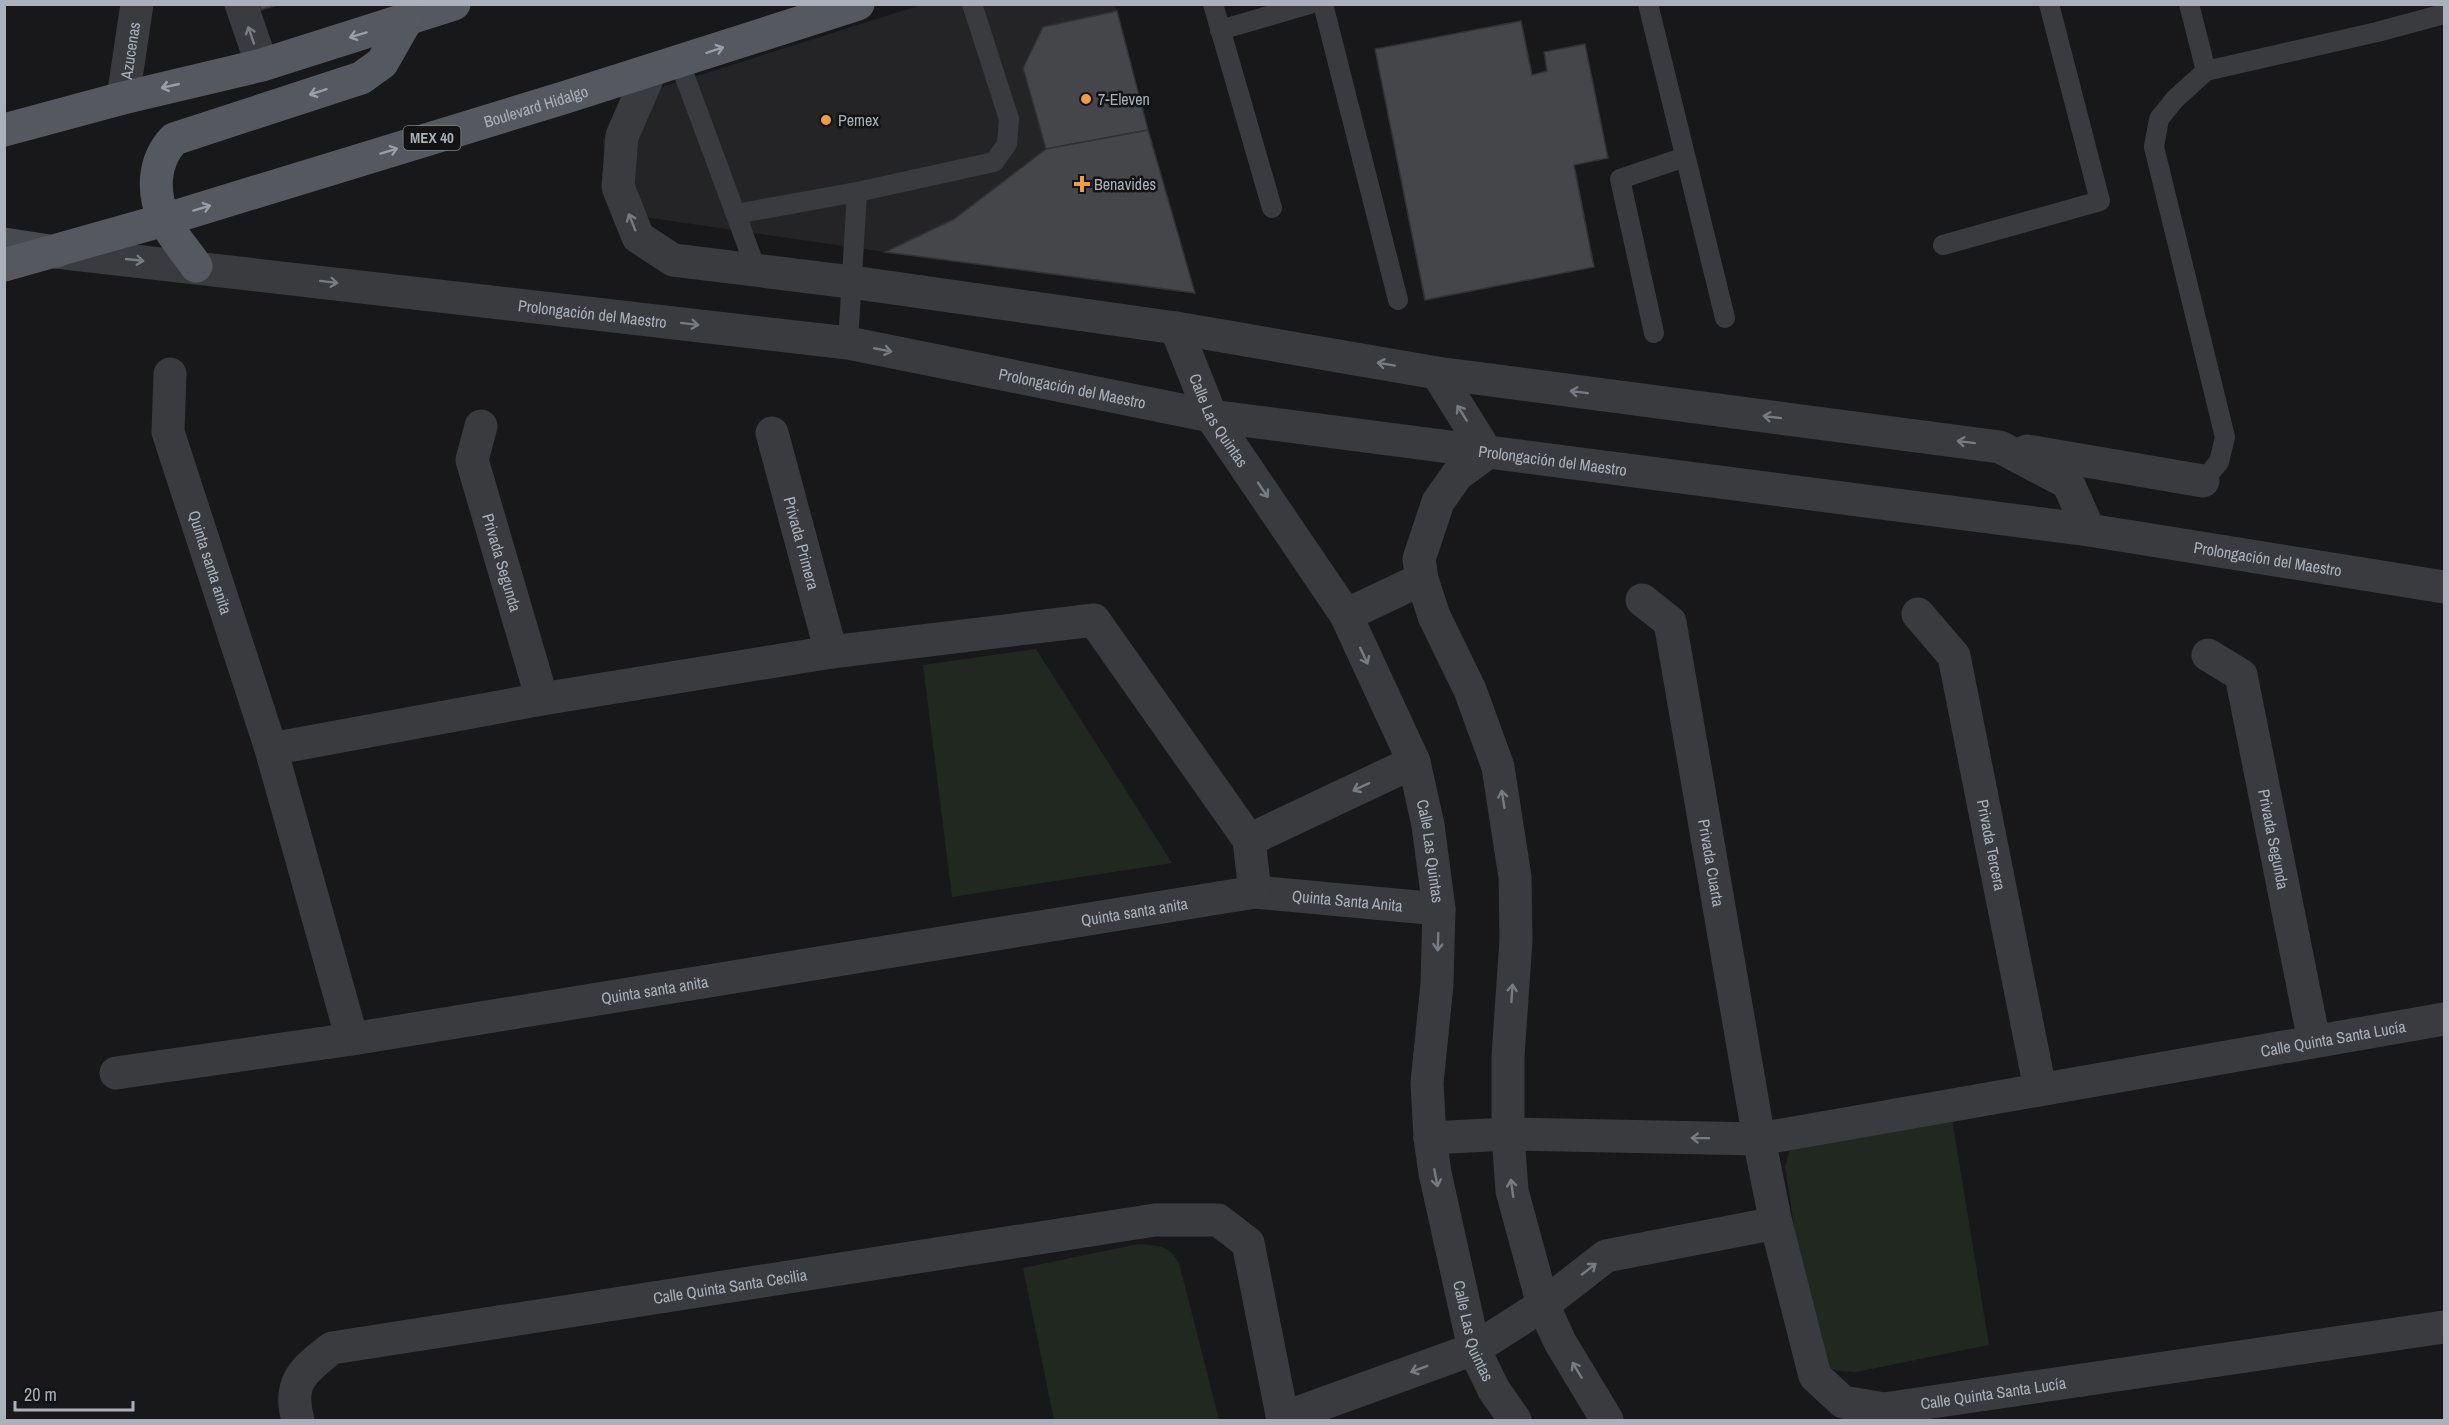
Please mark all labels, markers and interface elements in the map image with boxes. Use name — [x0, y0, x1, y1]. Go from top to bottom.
street label: Azucenas — [115, 20, 145, 82]
one-way arrow — [245, 26, 256, 44]
one-way arrow — [349, 30, 368, 41]
one-way arrow — [705, 44, 724, 55]
street label: Boulevard Hidalgo — [481, 80, 591, 133]
one-way arrow — [161, 81, 180, 93]
one-way arrow — [310, 87, 328, 98]
place label: 7-Eleven — [1098, 88, 1150, 110]
marker: 7-Eleven — [1079, 92, 1093, 106]
place label: Pemex — [838, 109, 879, 131]
marker: Pemex — [819, 113, 833, 127]
road number: MEX 40 — [404, 126, 460, 150]
one-way arrow — [379, 145, 398, 156]
place label: Benavides — [1094, 173, 1156, 195]
marker: Benavides — [1075, 177, 1089, 191]
one-way arrow — [192, 202, 211, 213]
one-way arrow — [626, 213, 637, 231]
one-way arrow — [125, 255, 145, 266]
one-way arrow — [319, 277, 338, 288]
street label: Prolongación del Maestro — [517, 294, 668, 333]
one-way arrow — [679, 319, 699, 330]
one-way arrow — [873, 345, 892, 356]
one-way arrow — [1377, 358, 1396, 369]
street label: Prolongación del Maestro — [997, 363, 1148, 414]
street label: Calle Las Quintas — [1184, 370, 1253, 471]
one-way arrow — [1570, 386, 1589, 397]
one-way arrow — [1455, 405, 1467, 422]
one-way arrow — [1763, 411, 1783, 422]
one-way arrow — [1956, 437, 1976, 448]
street label: Prolongación del Maestro — [1477, 440, 1628, 481]
one-way arrow — [1257, 481, 1269, 497]
street label: Privada Primera — [779, 494, 825, 593]
street label: Quinta santa anita — [183, 507, 238, 618]
street label: Privada Segunda — [477, 511, 527, 615]
street label: Prolongación del Maestro — [2192, 536, 2343, 581]
one-way arrow — [1359, 646, 1371, 664]
one-way arrow — [1352, 782, 1370, 794]
street label: Privada Segunda — [2253, 787, 2295, 892]
one-way arrow — [1497, 790, 1508, 810]
street label: Calle Las Quintas — [1412, 797, 1449, 904]
street label: Privada Tercera — [1972, 798, 2011, 893]
street label: Privada Cuarta — [1693, 817, 1730, 909]
street label: Quinta Santa Anita — [1291, 884, 1404, 917]
street label: Quinta santa anita — [1079, 892, 1190, 931]
one-way arrow — [1432, 932, 1444, 952]
street label: Quinta santa anita — [599, 970, 710, 1009]
one-way arrow — [1507, 984, 1518, 1004]
street label: Calle Quinta Santa Lucía — [2259, 1015, 2408, 1062]
one-way arrow — [1691, 1132, 1711, 1143]
one-way arrow — [1431, 1168, 1442, 1188]
one-way arrow — [1507, 1178, 1518, 1198]
one-way arrow — [1581, 1262, 1597, 1275]
street label: Calle Quinta Santa Cecilia — [652, 1263, 809, 1309]
street label: Calle Las Quintas — [1448, 1278, 1499, 1385]
one-way arrow — [1571, 1362, 1583, 1379]
one-way arrow — [1410, 1365, 1428, 1376]
street label: Calle Quinta Santa Lucía — [1919, 1371, 2068, 1415]
scale bar — [15, 1374, 134, 1412]
text: 20 m — [24, 1382, 57, 1407]

